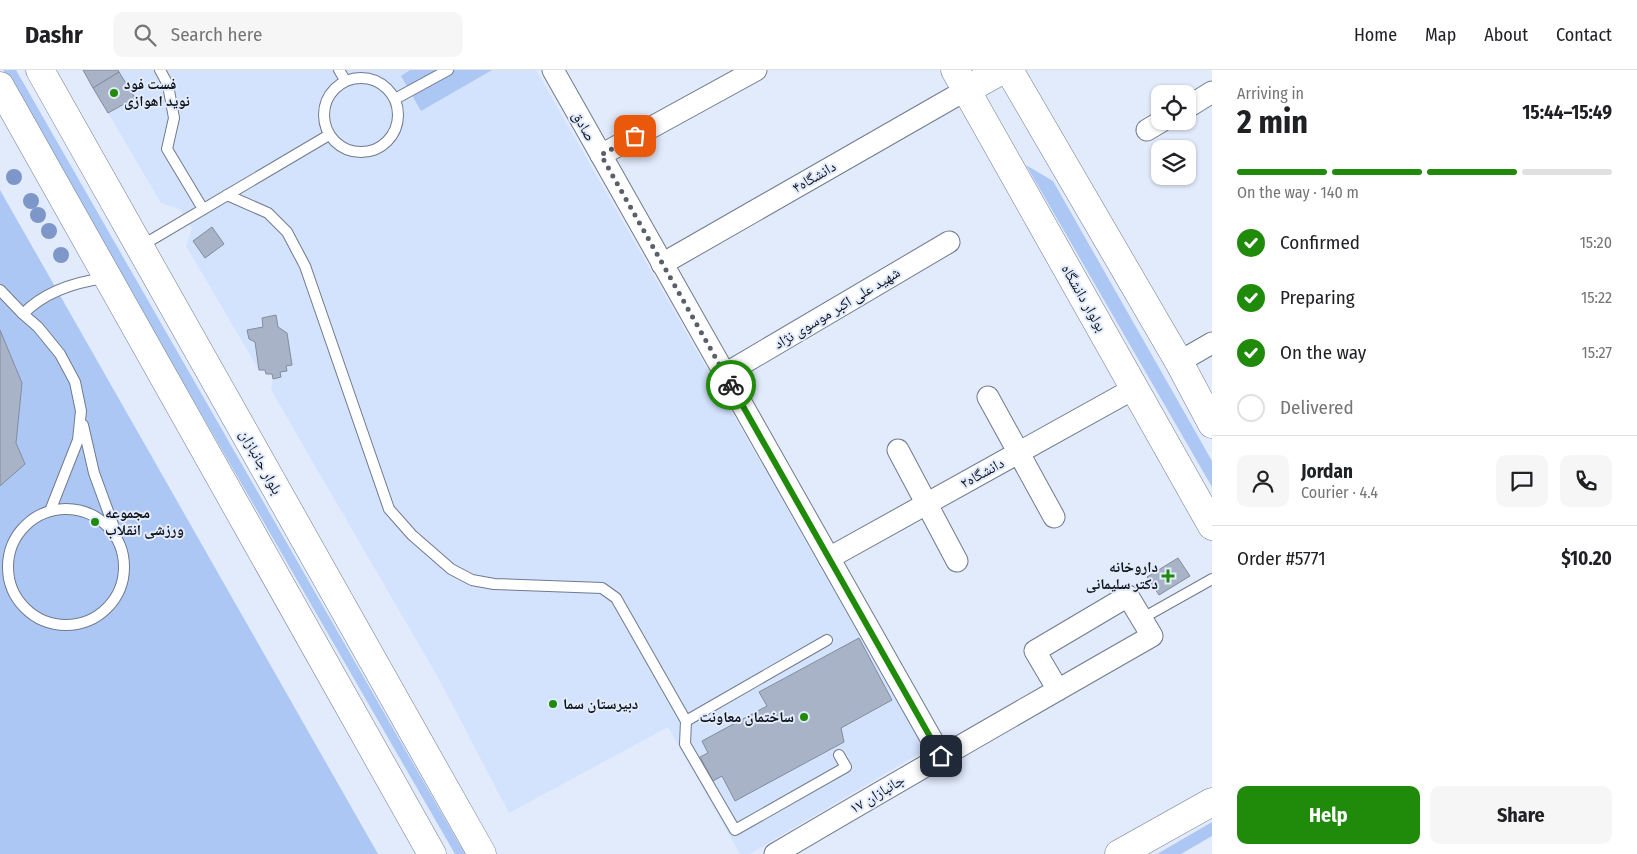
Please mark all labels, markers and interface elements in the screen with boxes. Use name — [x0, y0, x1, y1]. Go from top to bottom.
search box — [113, 12, 463, 57]
text: Dashr — [25, 21, 83, 49]
icon: search — [131, 21, 159, 49]
text: Search here — [171, 23, 262, 46]
text: Home — [1354, 24, 1397, 46]
text: Map — [1425, 24, 1456, 46]
text: About — [1484, 24, 1528, 46]
text: Contact — [1556, 24, 1612, 46]
place label: فست فود نوید اهوازی — [124, 75, 190, 110]
text: Arriving in — [1237, 84, 1304, 103]
map controls — [1151, 85, 1196, 185]
button: locate — [1151, 85, 1196, 130]
marker: فست فود نوید اهوازی — [108, 87, 120, 99]
text: 15:44–15:49 — [1522, 101, 1612, 124]
text: 2 min — [1237, 103, 1308, 141]
street label: صادق — [568, 108, 600, 145]
pin — [614, 115, 656, 157]
icon: bag — [621, 122, 649, 150]
button: layers — [1151, 140, 1196, 185]
street label: دانشگاه۴ — [789, 157, 839, 197]
text: On the way · 140 m — [1237, 183, 1359, 202]
icon: check — [1237, 229, 1265, 257]
text: Confirmed — [1280, 231, 1360, 254]
text: 15:20 — [1580, 233, 1612, 252]
street label: بولوار دانشگاه — [1057, 261, 1111, 335]
street label: شهید علی اکبر موسوی نژاد — [771, 263, 904, 354]
icon: check — [1237, 284, 1265, 312]
text: Preparing — [1280, 286, 1355, 309]
text: 15:22 — [1581, 288, 1612, 307]
icon: check — [1237, 339, 1265, 367]
text: On the way — [1280, 341, 1366, 364]
text: 15:27 — [1582, 343, 1612, 362]
courier — [706, 360, 756, 410]
icon: bike — [717, 371, 745, 399]
text: Delivered — [1280, 396, 1354, 419]
street label: بلوار جانبازان — [235, 426, 286, 498]
street label: دانشگاه۲ — [957, 454, 1007, 492]
button: person — [1237, 455, 1289, 507]
button: chat — [1496, 455, 1548, 507]
button: phone — [1560, 455, 1612, 507]
text: Jordan — [1301, 460, 1353, 483]
text: Courier · 4.4 — [1301, 483, 1378, 502]
place label: مجموعه ورزشی انقلاب — [105, 504, 184, 539]
marker: مجموعه ورزشی انقلاب — [89, 516, 101, 528]
text: Order #5771 — [1237, 547, 1326, 570]
text: $10.20 — [1561, 547, 1612, 570]
place label: داروخانه دکتر سلیمانی — [1086, 558, 1158, 593]
marker: داروخانه دکتر سلیمانی — [1162, 570, 1174, 582]
place label: دبیرستان سما — [563, 695, 638, 713]
marker: دبیرستان سما — [547, 698, 559, 710]
place label: ساختمان معاونت — [699, 708, 794, 726]
marker: ساختمان معاونت — [798, 711, 810, 723]
pin — [920, 735, 962, 777]
icon: home — [927, 742, 955, 770]
street label: جانبازان ۱۷ — [846, 770, 909, 818]
button: Help — [1237, 786, 1420, 844]
button: Share — [1430, 786, 1612, 844]

